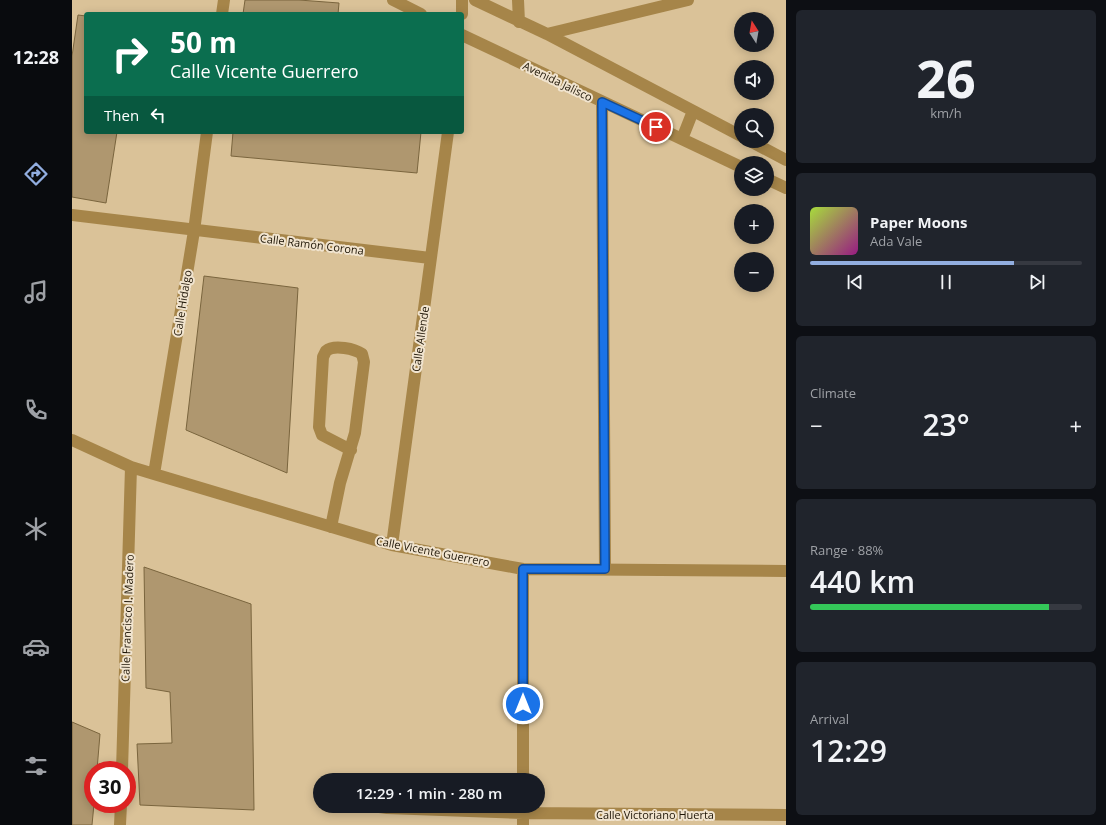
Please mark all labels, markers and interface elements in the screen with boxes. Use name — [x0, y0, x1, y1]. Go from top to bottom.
north arrow — [734, 12, 774, 52]
map controls — [734, 12, 774, 292]
text: 50 m — [170, 23, 237, 61]
icon: right — [104, 28, 156, 80]
text: 26 — [916, 42, 976, 113]
text: 12:28 — [13, 45, 59, 69]
street label: Avenida Jalisco — [521, 58, 596, 104]
text: Calle Vicente Guerrero — [170, 59, 359, 83]
button: sound — [734, 60, 774, 100]
icon: left — [147, 104, 169, 126]
text: km/h — [930, 104, 962, 122]
text: Then — [104, 105, 139, 125]
button: search — [734, 108, 774, 148]
pin — [639, 110, 673, 144]
icon: arrive — [645, 116, 667, 138]
button: layers — [734, 156, 774, 196]
icon: directions — [22, 160, 50, 188]
button: + — [734, 204, 774, 244]
text: Paper Moons — [870, 212, 968, 232]
street label: Calle Ramón Corona — [259, 230, 365, 258]
text: Ada Vale — [870, 232, 922, 250]
button: − — [734, 252, 774, 292]
street label: Calle Hidalgo — [169, 269, 195, 337]
icon: previous — [844, 271, 866, 293]
icon: pause — [935, 271, 957, 293]
icon: next — [1026, 271, 1048, 293]
icon: music — [22, 278, 50, 306]
street label: Calle Allende — [408, 305, 432, 373]
text: Climate — [810, 384, 856, 402]
icon: phone — [22, 396, 50, 424]
text: 23° — [922, 404, 970, 445]
text: − — [810, 410, 823, 440]
text: + — [1069, 410, 1082, 440]
icon: climate — [22, 515, 50, 543]
street label: Calle Vicente Guerrero — [375, 533, 491, 569]
text: Range · 88% — [810, 541, 883, 559]
street label: Calle Francisco I. Madero — [117, 554, 137, 682]
text: 440 km — [810, 561, 915, 602]
icon: car — [22, 633, 50, 661]
position arrow — [502, 683, 544, 725]
text: Arrival — [810, 710, 849, 728]
text: 12:29 — [810, 730, 887, 771]
icon: filters — [22, 752, 50, 780]
speed limit sign: 30 — [84, 761, 136, 813]
text: 12:29 · 1 min · 280 m — [356, 783, 502, 803]
street label: Calle Victoriano Huerta — [596, 807, 714, 822]

